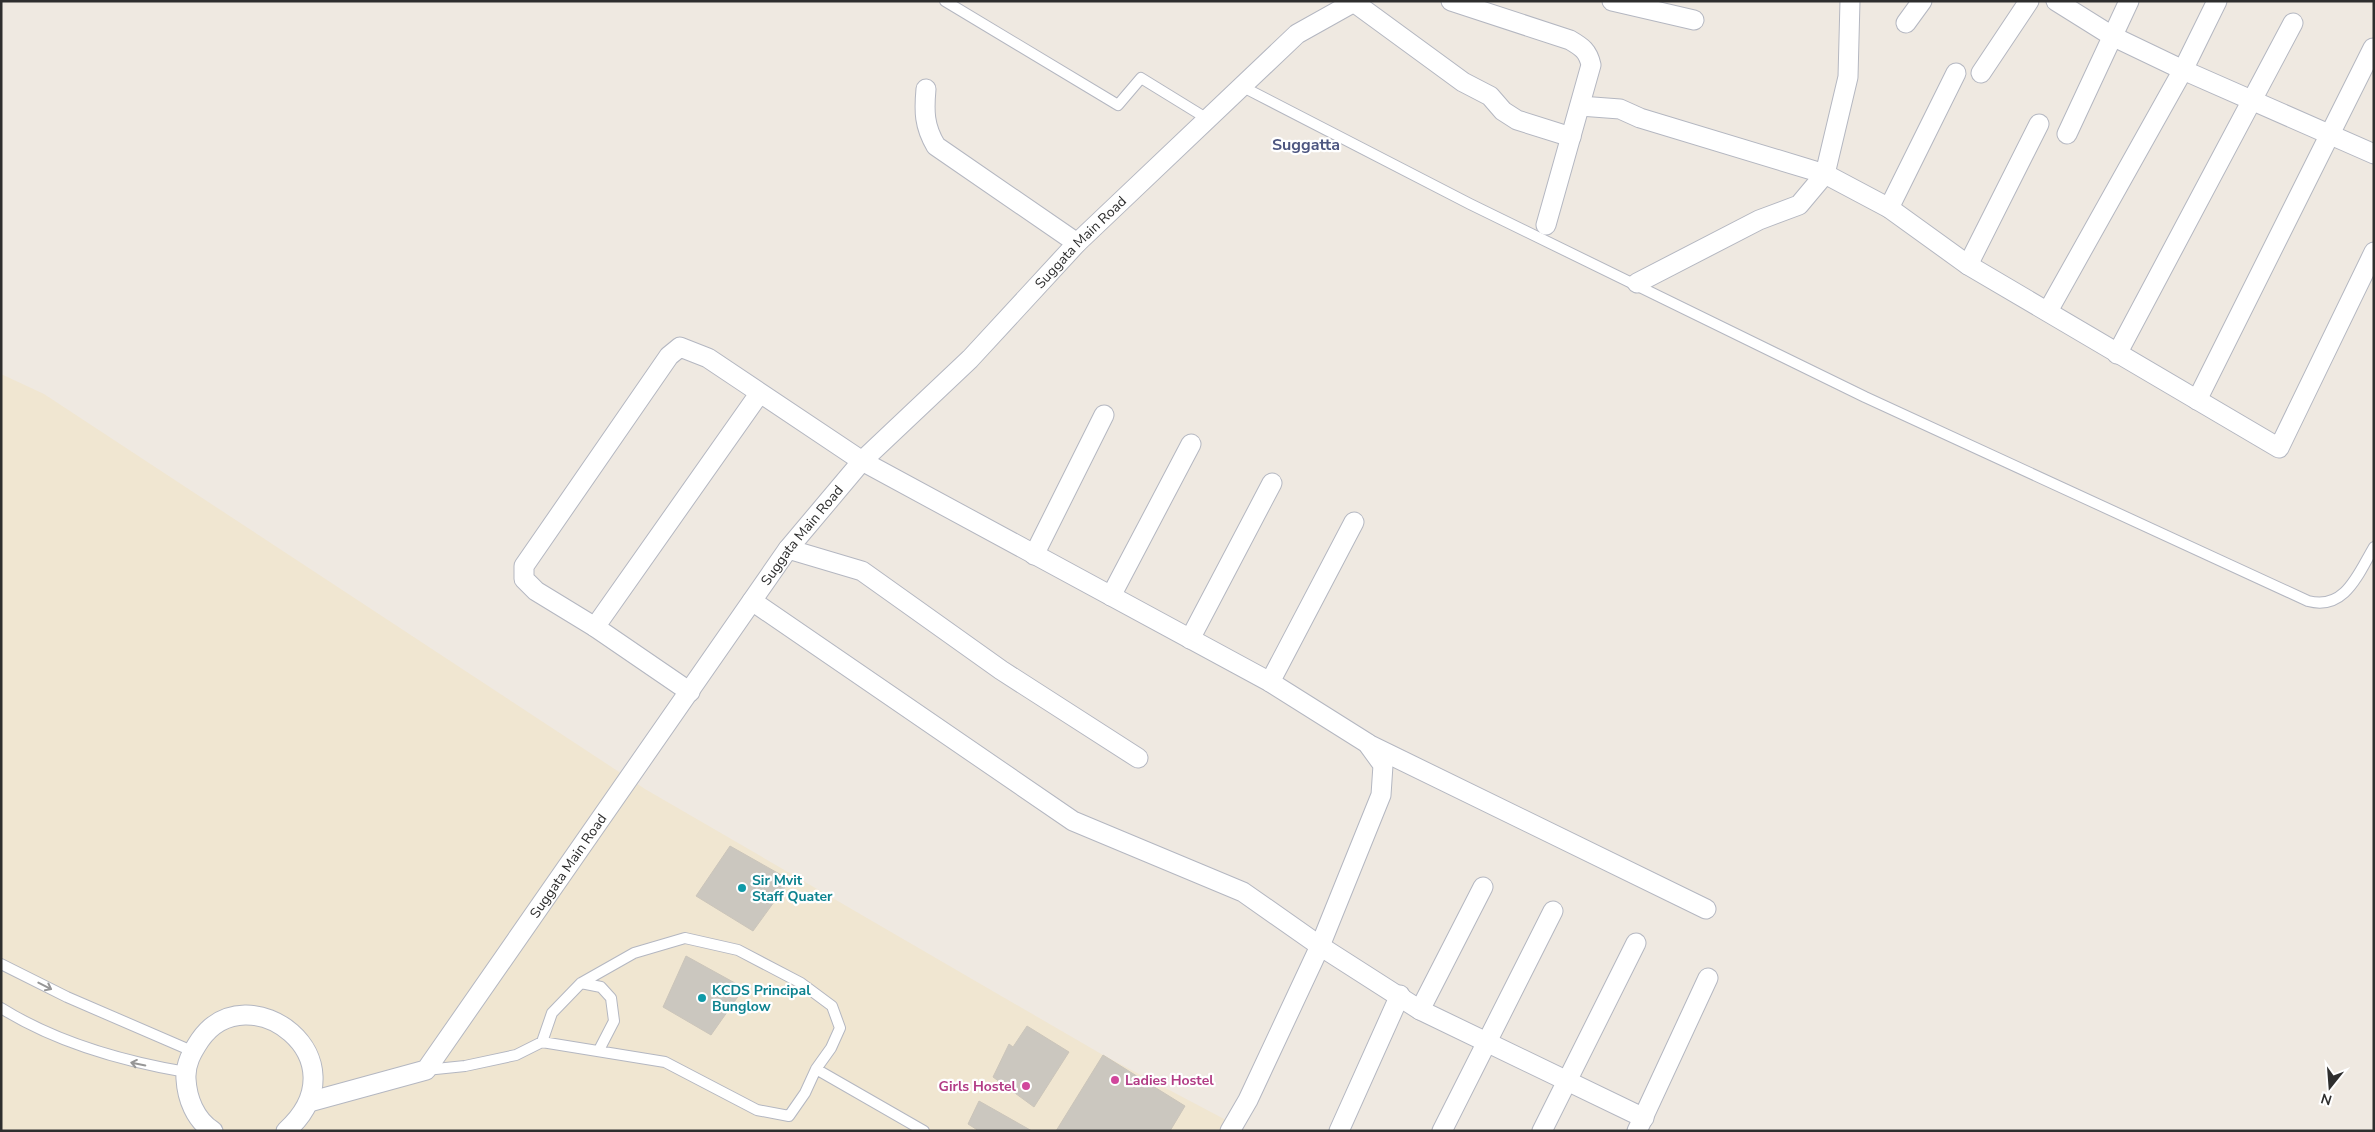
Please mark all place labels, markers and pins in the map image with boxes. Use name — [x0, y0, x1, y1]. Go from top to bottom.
place label: Sir Mvit Staff Quater — [752, 871, 833, 906]
marker: Sir Mvit Staff Quater — [736, 882, 748, 894]
place label: KCDS Principal Bunglow — [712, 981, 811, 1016]
marker: KCDS Principal Bunglow — [696, 992, 708, 1004]
place label: Ladies Hostel — [1125, 1071, 1214, 1090]
marker: Ladies Hostel — [1109, 1074, 1121, 1086]
place label: Girls Hostel — [939, 1077, 1017, 1096]
marker: Girls Hostel — [1020, 1080, 1032, 1092]

